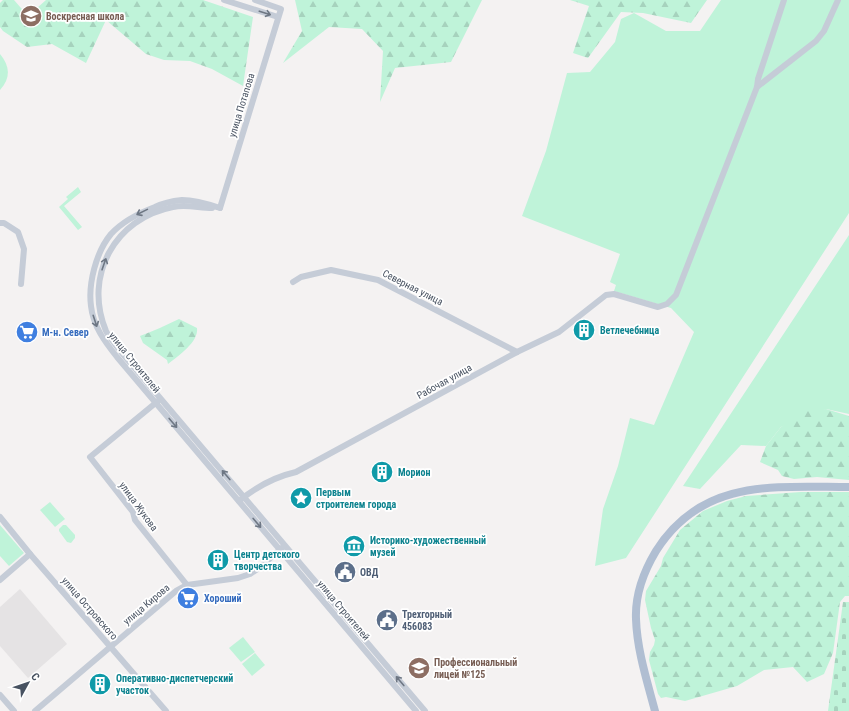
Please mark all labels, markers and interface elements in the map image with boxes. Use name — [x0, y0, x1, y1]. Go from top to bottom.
school or university icon: Воскресная школа — [18, 3, 44, 29]
one-way arrow — [258, 10, 271, 17]
place label: Воскресная школа — [46, 11, 124, 22]
street label: улица Потапова — [226, 72, 257, 139]
one-way arrow — [137, 209, 149, 216]
one-way arrow — [101, 257, 108, 270]
street label: Северная улица — [381, 268, 445, 307]
one-way arrow — [92, 314, 99, 327]
building icon: Ветлечебница — [571, 317, 597, 343]
supermarket icon: М-н. Север — [14, 319, 40, 345]
place label: Ветлечебница — [600, 325, 659, 336]
place label: М-н. Север — [42, 327, 89, 338]
street label: улица Строителей — [107, 330, 162, 395]
street label: Рабочая улица — [415, 362, 474, 401]
one-way arrow — [169, 418, 178, 429]
building icon: Морион — [369, 459, 395, 485]
place label: Морион — [398, 467, 430, 478]
one-way arrow — [221, 469, 230, 480]
street label: улица Жукова — [117, 480, 160, 533]
place icon: Первым строителем города — [288, 485, 314, 511]
place label: Первым строителем города — [316, 487, 397, 510]
one-way arrow — [253, 517, 262, 528]
museum icon: Историко-художественный музей — [341, 533, 367, 559]
place label: Историко-художественный музей — [370, 535, 486, 558]
building icon: Центр детского творчества — [205, 547, 231, 573]
place label: Центр детского творчества — [234, 549, 300, 572]
public building icon: ОВД — [332, 559, 358, 585]
place label: ОВД — [360, 567, 379, 578]
street label: улица Островского — [59, 575, 120, 642]
street label: улица Строителей — [315, 578, 372, 643]
street label: улица Кирова — [121, 582, 172, 627]
supermarket icon: Хороший — [175, 585, 201, 611]
place label: Хороший — [204, 593, 242, 604]
public building icon: Трехгорный 456083 — [374, 607, 400, 633]
place label: Трехгорный 456083 — [402, 609, 452, 632]
school or university icon: Профессиональный лицей №125 — [406, 655, 432, 681]
place label: Профессиональный лицей №125 — [434, 657, 517, 680]
north arrow — [8, 663, 48, 703]
text: С — [28, 670, 42, 683]
building icon: Оперативно-диспетчерский участок — [87, 671, 113, 697]
place label: Оперативно-диспетчерский участок — [116, 673, 233, 696]
one-way arrow — [395, 676, 404, 687]

